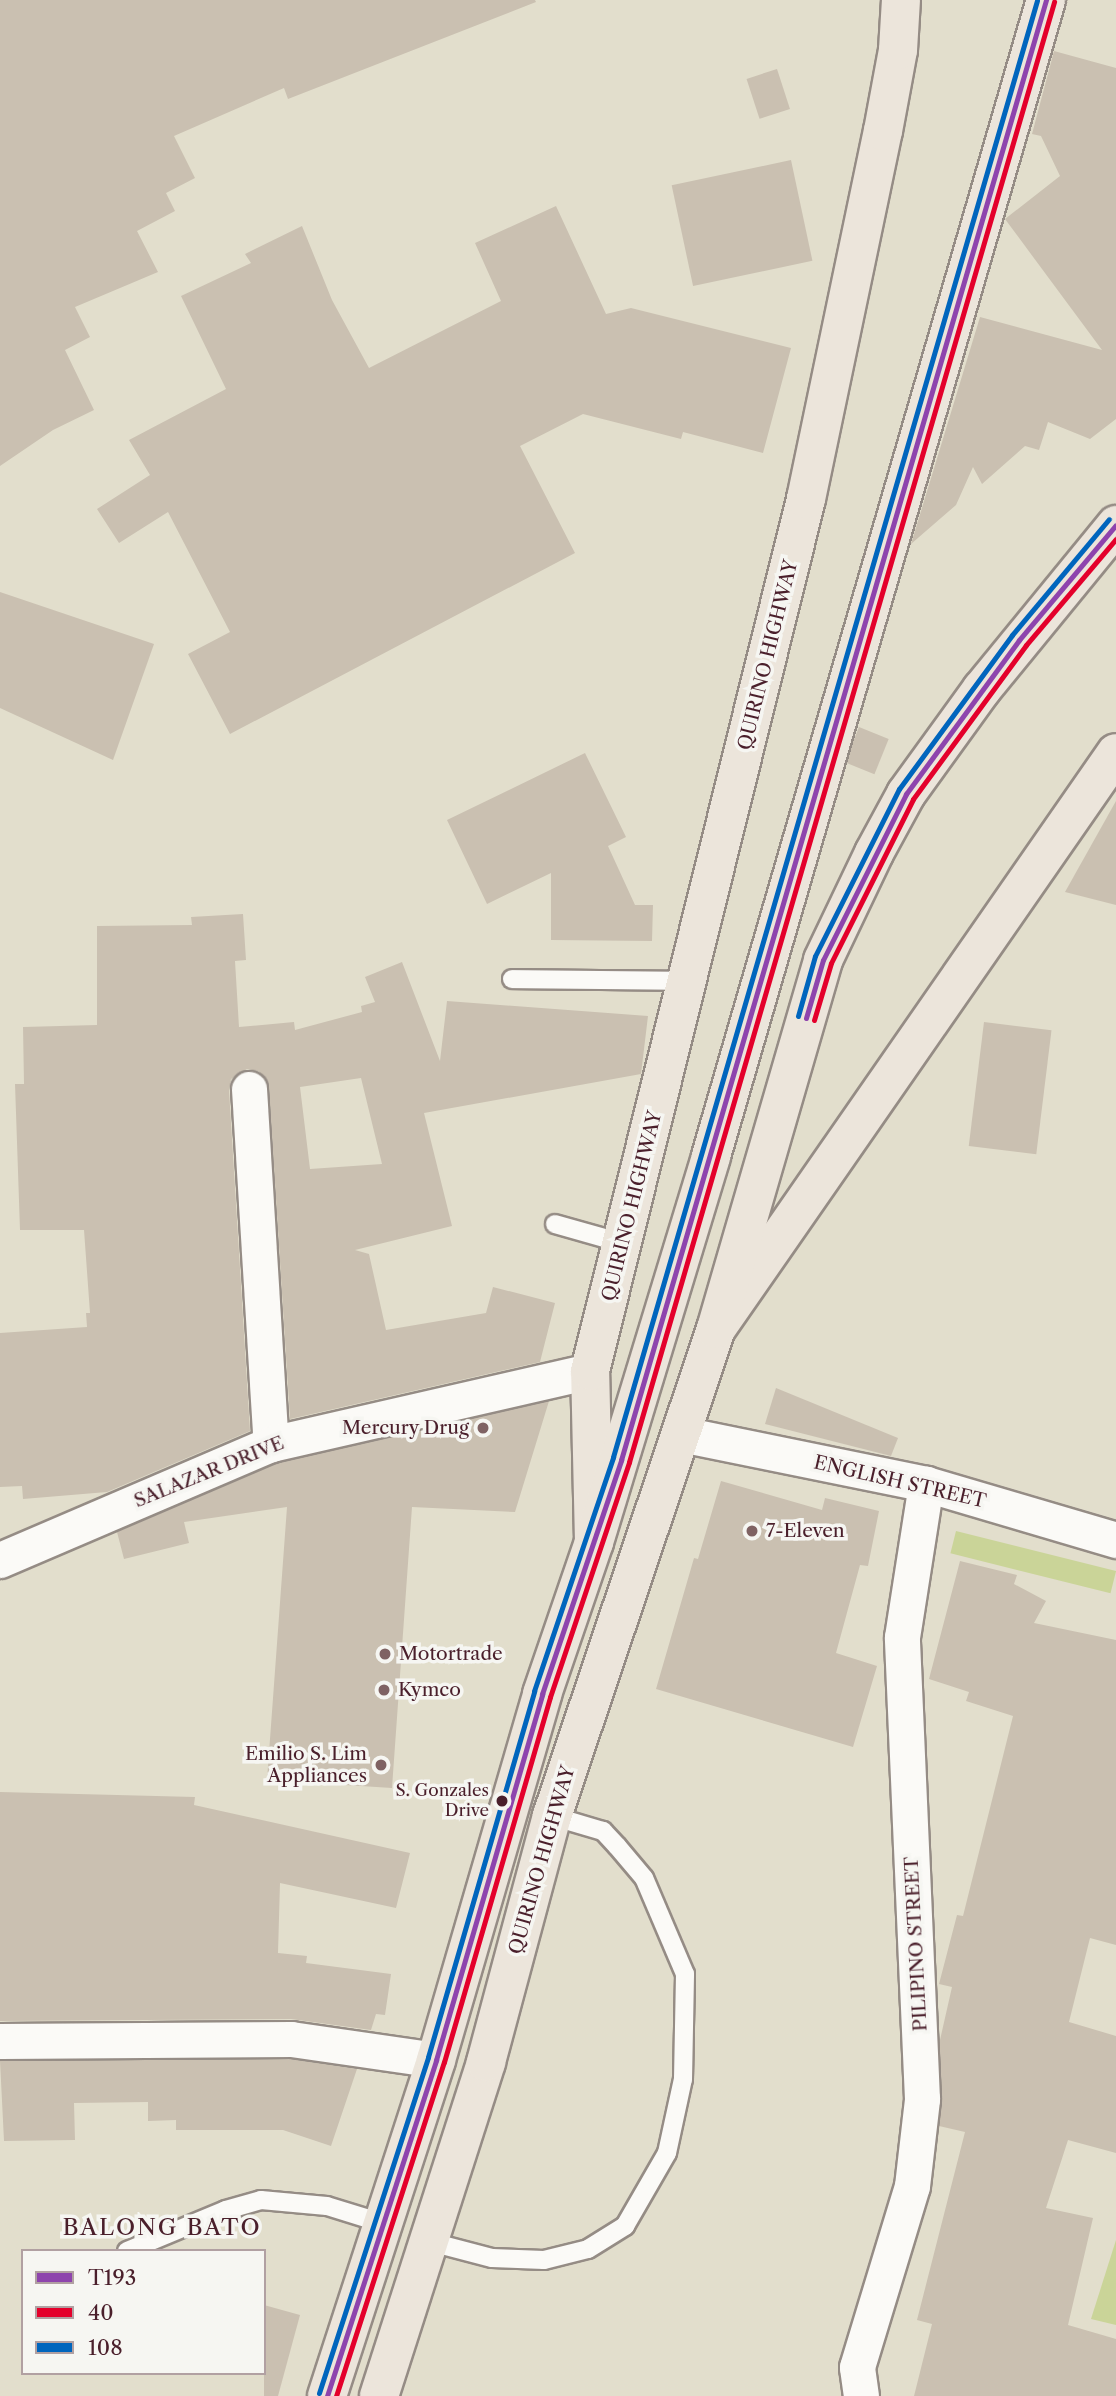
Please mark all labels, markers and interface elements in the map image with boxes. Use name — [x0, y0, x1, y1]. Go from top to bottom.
street label: QUIRINO HIGHWAY — [733, 558, 803, 752]
street label: QUIRINO HIGHWAY — [597, 1109, 667, 1303]
place label: Mercury Drug — [341, 1417, 469, 1439]
marker: Mercury Drug — [475, 1420, 491, 1436]
street label: SALAZAR DRIVE — [130, 1431, 288, 1513]
street label: ENGLISH STREET — [812, 1451, 988, 1513]
place label: 7-Eleven — [766, 1520, 845, 1542]
marker: 7-Eleven — [744, 1523, 760, 1539]
place label: Motortrade — [399, 1643, 503, 1665]
marker: Motortrade — [377, 1646, 393, 1662]
place label: Kymco — [398, 1679, 461, 1701]
marker: Kymco — [376, 1682, 392, 1698]
place label: Emilio S. Lim Appliances — [245, 1743, 367, 1787]
marker: Emilio S. Lim Appliances — [373, 1757, 389, 1773]
street label: QUIRINO HIGHWAY — [504, 1763, 580, 1957]
place label: S. Gonzales Drive — [395, 1781, 489, 1821]
marker: S. Gonzales Drive — [495, 1794, 509, 1808]
street label: PILIPINO STREET — [900, 1856, 932, 2032]
district label: BALONG BATO — [64, 2213, 260, 2241]
legend — [21, 2249, 266, 2375]
text: T193 — [88, 2265, 136, 2290]
text: 40 — [88, 2300, 113, 2325]
text: 108 — [88, 2335, 123, 2360]

